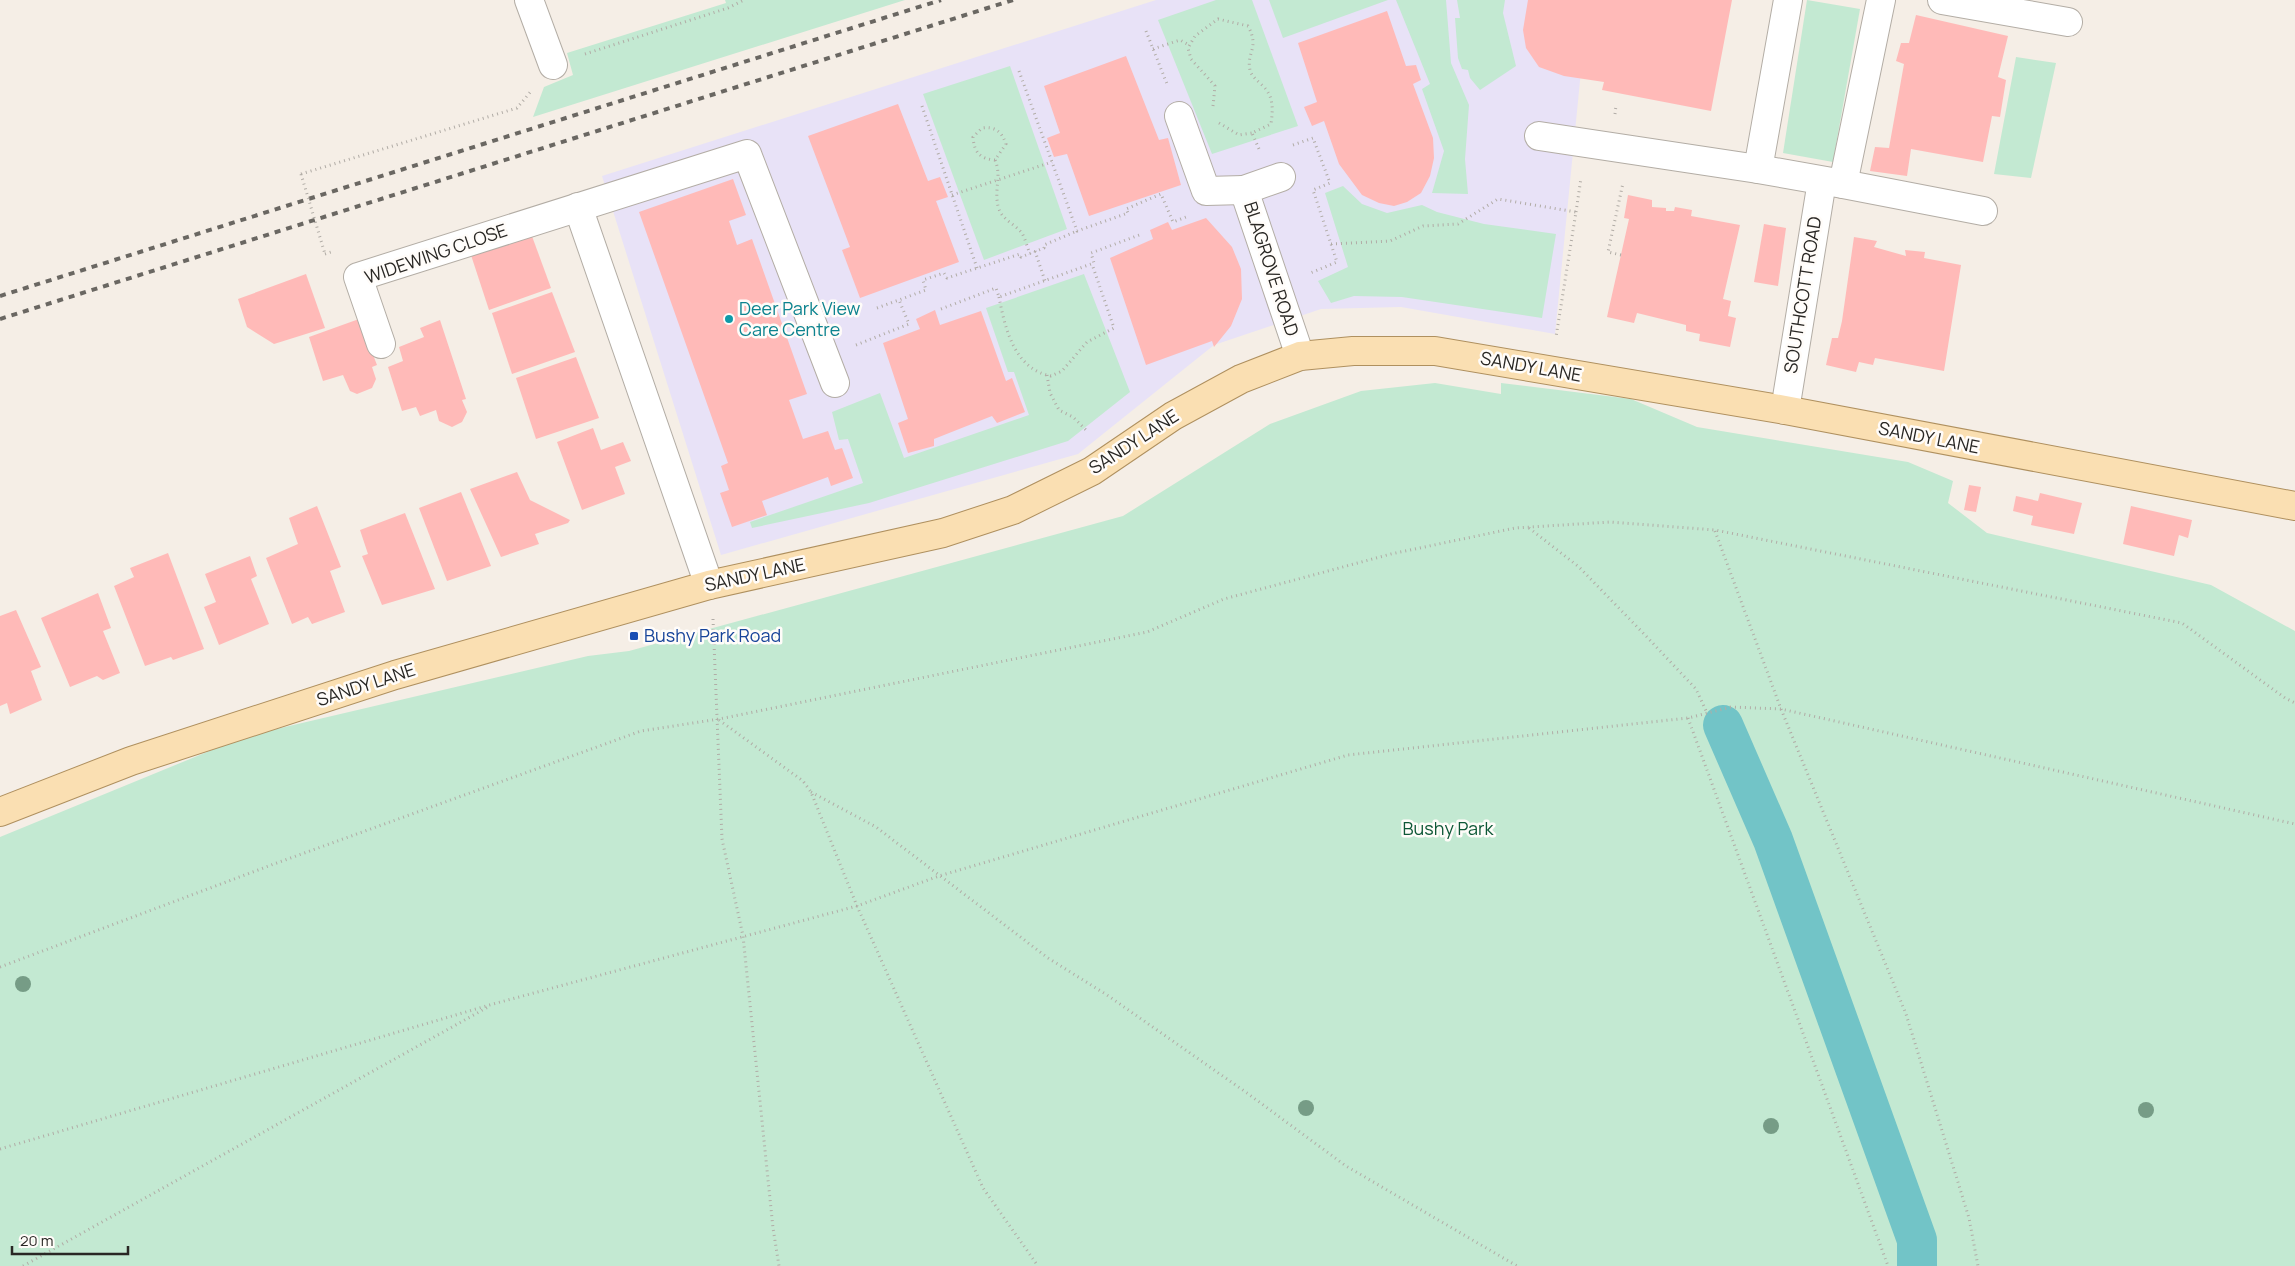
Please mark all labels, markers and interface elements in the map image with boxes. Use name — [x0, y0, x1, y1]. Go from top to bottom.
street label: BLAGROVE ROAD — [1239, 198, 1305, 339]
street label: SOUTHCOTT ROAD — [1778, 215, 1826, 375]
street label: WIDEWING CLOSE — [361, 217, 510, 289]
place label: Deer Park View Care Centre — [739, 296, 861, 341]
marker: Deer Park View Care Centre — [723, 313, 735, 325]
street label: SANDY LANE — [1479, 345, 1584, 387]
street label: SANDY LANE — [1084, 403, 1183, 479]
street label: SANDY LANE — [1877, 415, 1982, 459]
street label: SANDY LANE — [702, 552, 807, 596]
place label: Bushy Park Road — [644, 623, 781, 647]
marker: Bushy Park Road — [628, 630, 640, 642]
street label: SANDY LANE — [313, 657, 418, 711]
park label: Bushy Park — [1403, 816, 1494, 840]
scale bar — [12, 1224, 129, 1256]
text: 20 m — [20, 1230, 53, 1251]

